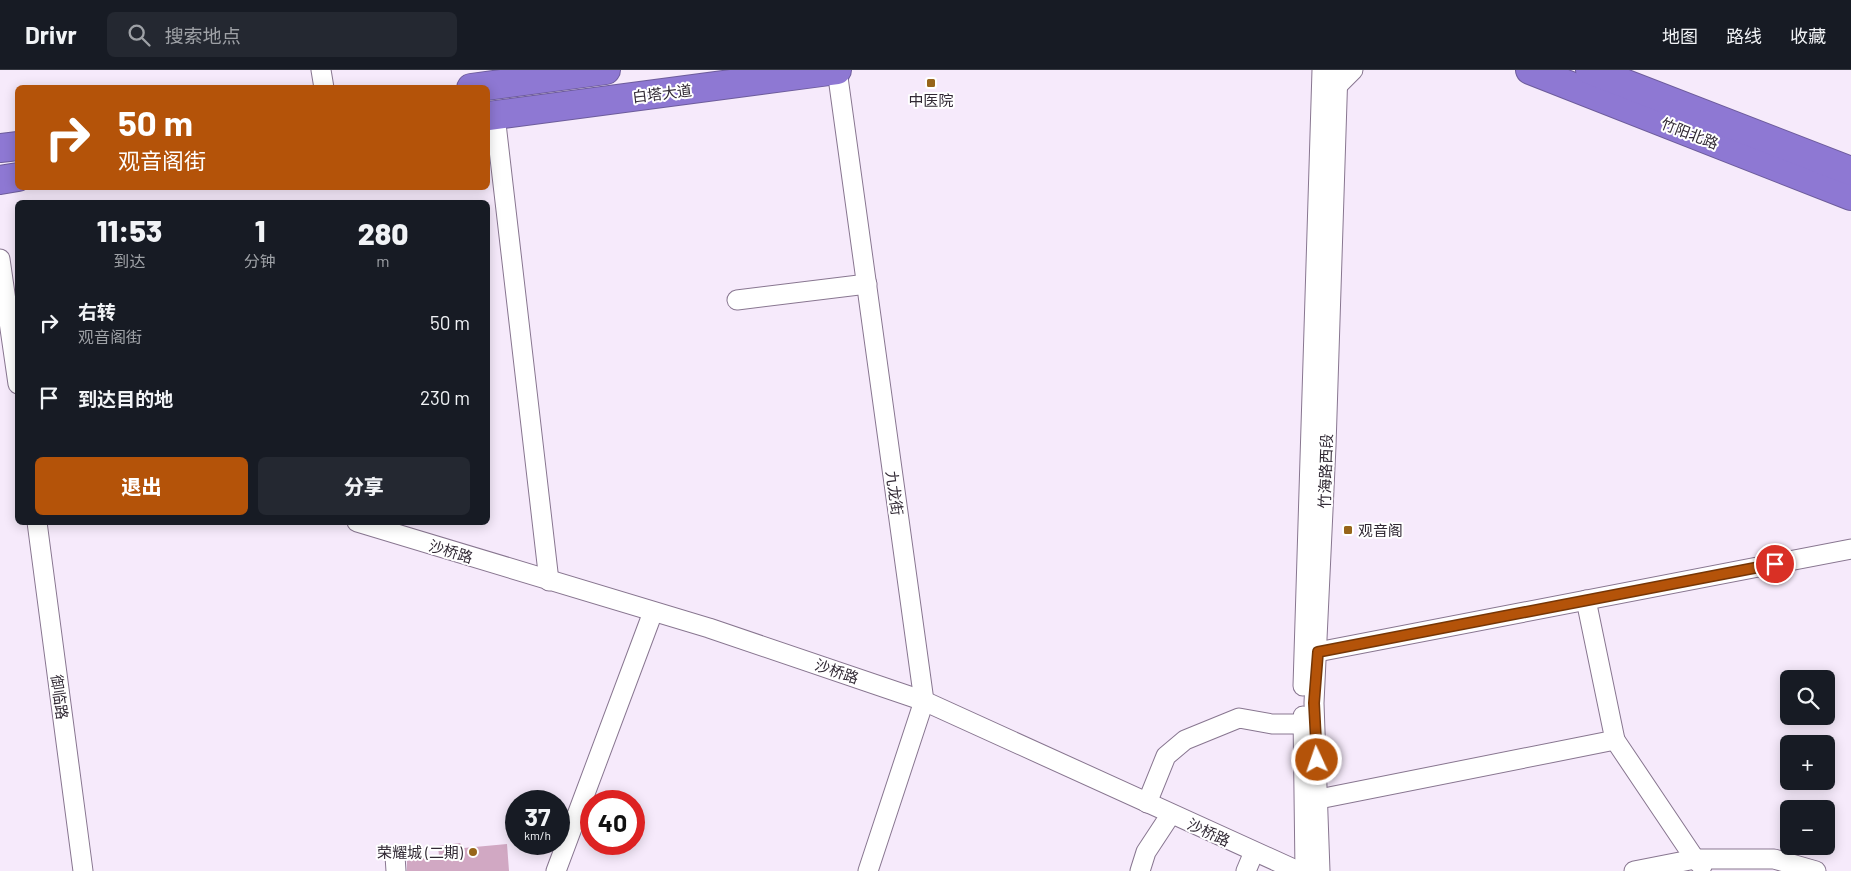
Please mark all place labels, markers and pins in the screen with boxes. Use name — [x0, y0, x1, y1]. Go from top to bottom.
marker: 中医院 — [925, 77, 937, 89]
place label: 中医院 — [908, 91, 954, 109]
place label: 观音阁 — [1358, 521, 1403, 539]
marker: 观音阁 — [1342, 524, 1354, 536]
pin — [1754, 543, 1796, 585]
place label: 荣耀城 (二期) — [377, 843, 463, 861]
marker: 荣耀城 (二期) — [467, 846, 479, 858]

